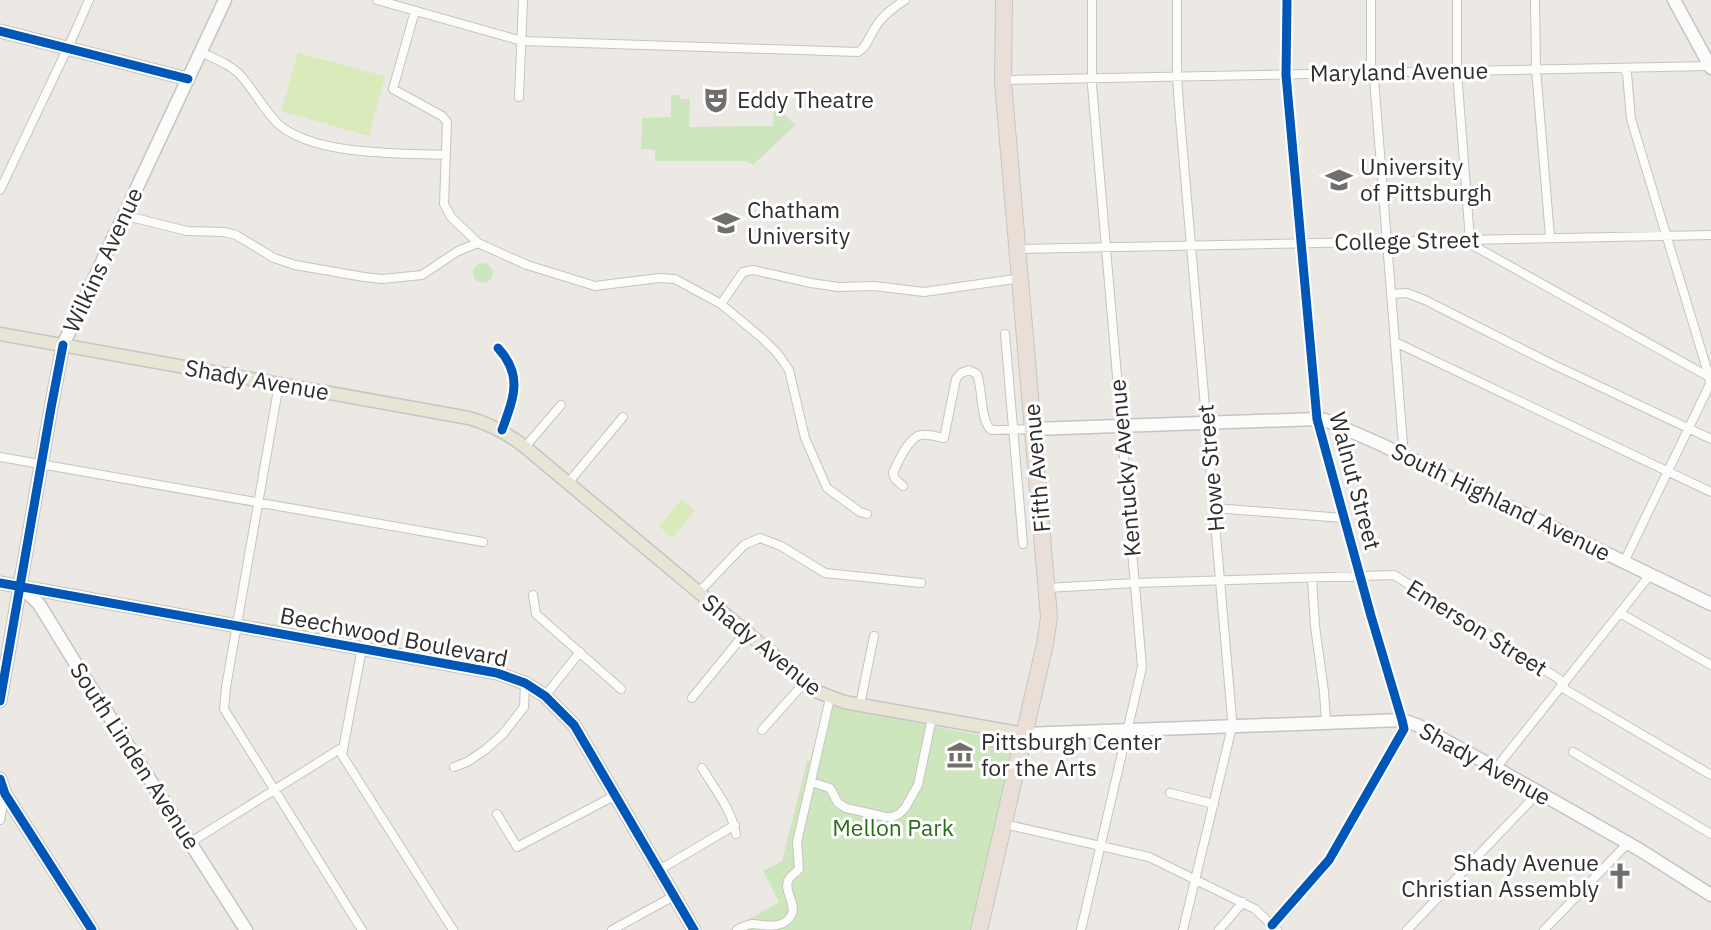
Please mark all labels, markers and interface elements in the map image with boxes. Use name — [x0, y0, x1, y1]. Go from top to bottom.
street label: Maryland Avenue — [1310, 54, 1488, 88]
place label: Eddy Theatre — [737, 84, 874, 114]
theatre icon: Eddy Theatre — [701, 85, 731, 115]
place label: University of Pittsburgh — [1360, 151, 1492, 207]
school or university icon: University of Pittsburgh — [1324, 165, 1354, 195]
street label: Wilkins Avenue — [55, 182, 149, 337]
place label: Chatham University — [747, 194, 851, 250]
school or university icon: Chatham University — [711, 208, 741, 238]
street label: College Street — [1334, 224, 1480, 256]
street label: Shady Avenue — [183, 352, 332, 406]
street label: Kentucky Avenue — [1101, 378, 1147, 558]
street label: Fifth Avenue — [1015, 402, 1057, 534]
street label: Howe Street — [1189, 403, 1231, 533]
street label: Walnut Street — [1323, 409, 1389, 553]
street label: South Highland Avenue — [1387, 435, 1616, 567]
street label: Emerson Street — [1402, 572, 1553, 682]
street label: Shady Avenue — [697, 587, 829, 702]
street label: Beechwood Boulevard — [278, 599, 511, 673]
street label: South Linden Avenue — [64, 656, 208, 855]
street label: Shady Avenue — [1414, 715, 1557, 812]
place label: Pittsburgh Center for the Arts — [981, 726, 1162, 782]
museum icon: Pittsburgh Center for the Arts — [945, 740, 975, 770]
park label: Mellon Park — [832, 812, 954, 842]
place label: Shady Avenue Christian Assembly — [1401, 847, 1600, 903]
church icon: Shady Avenue Christian Assembly — [1605, 861, 1635, 891]

